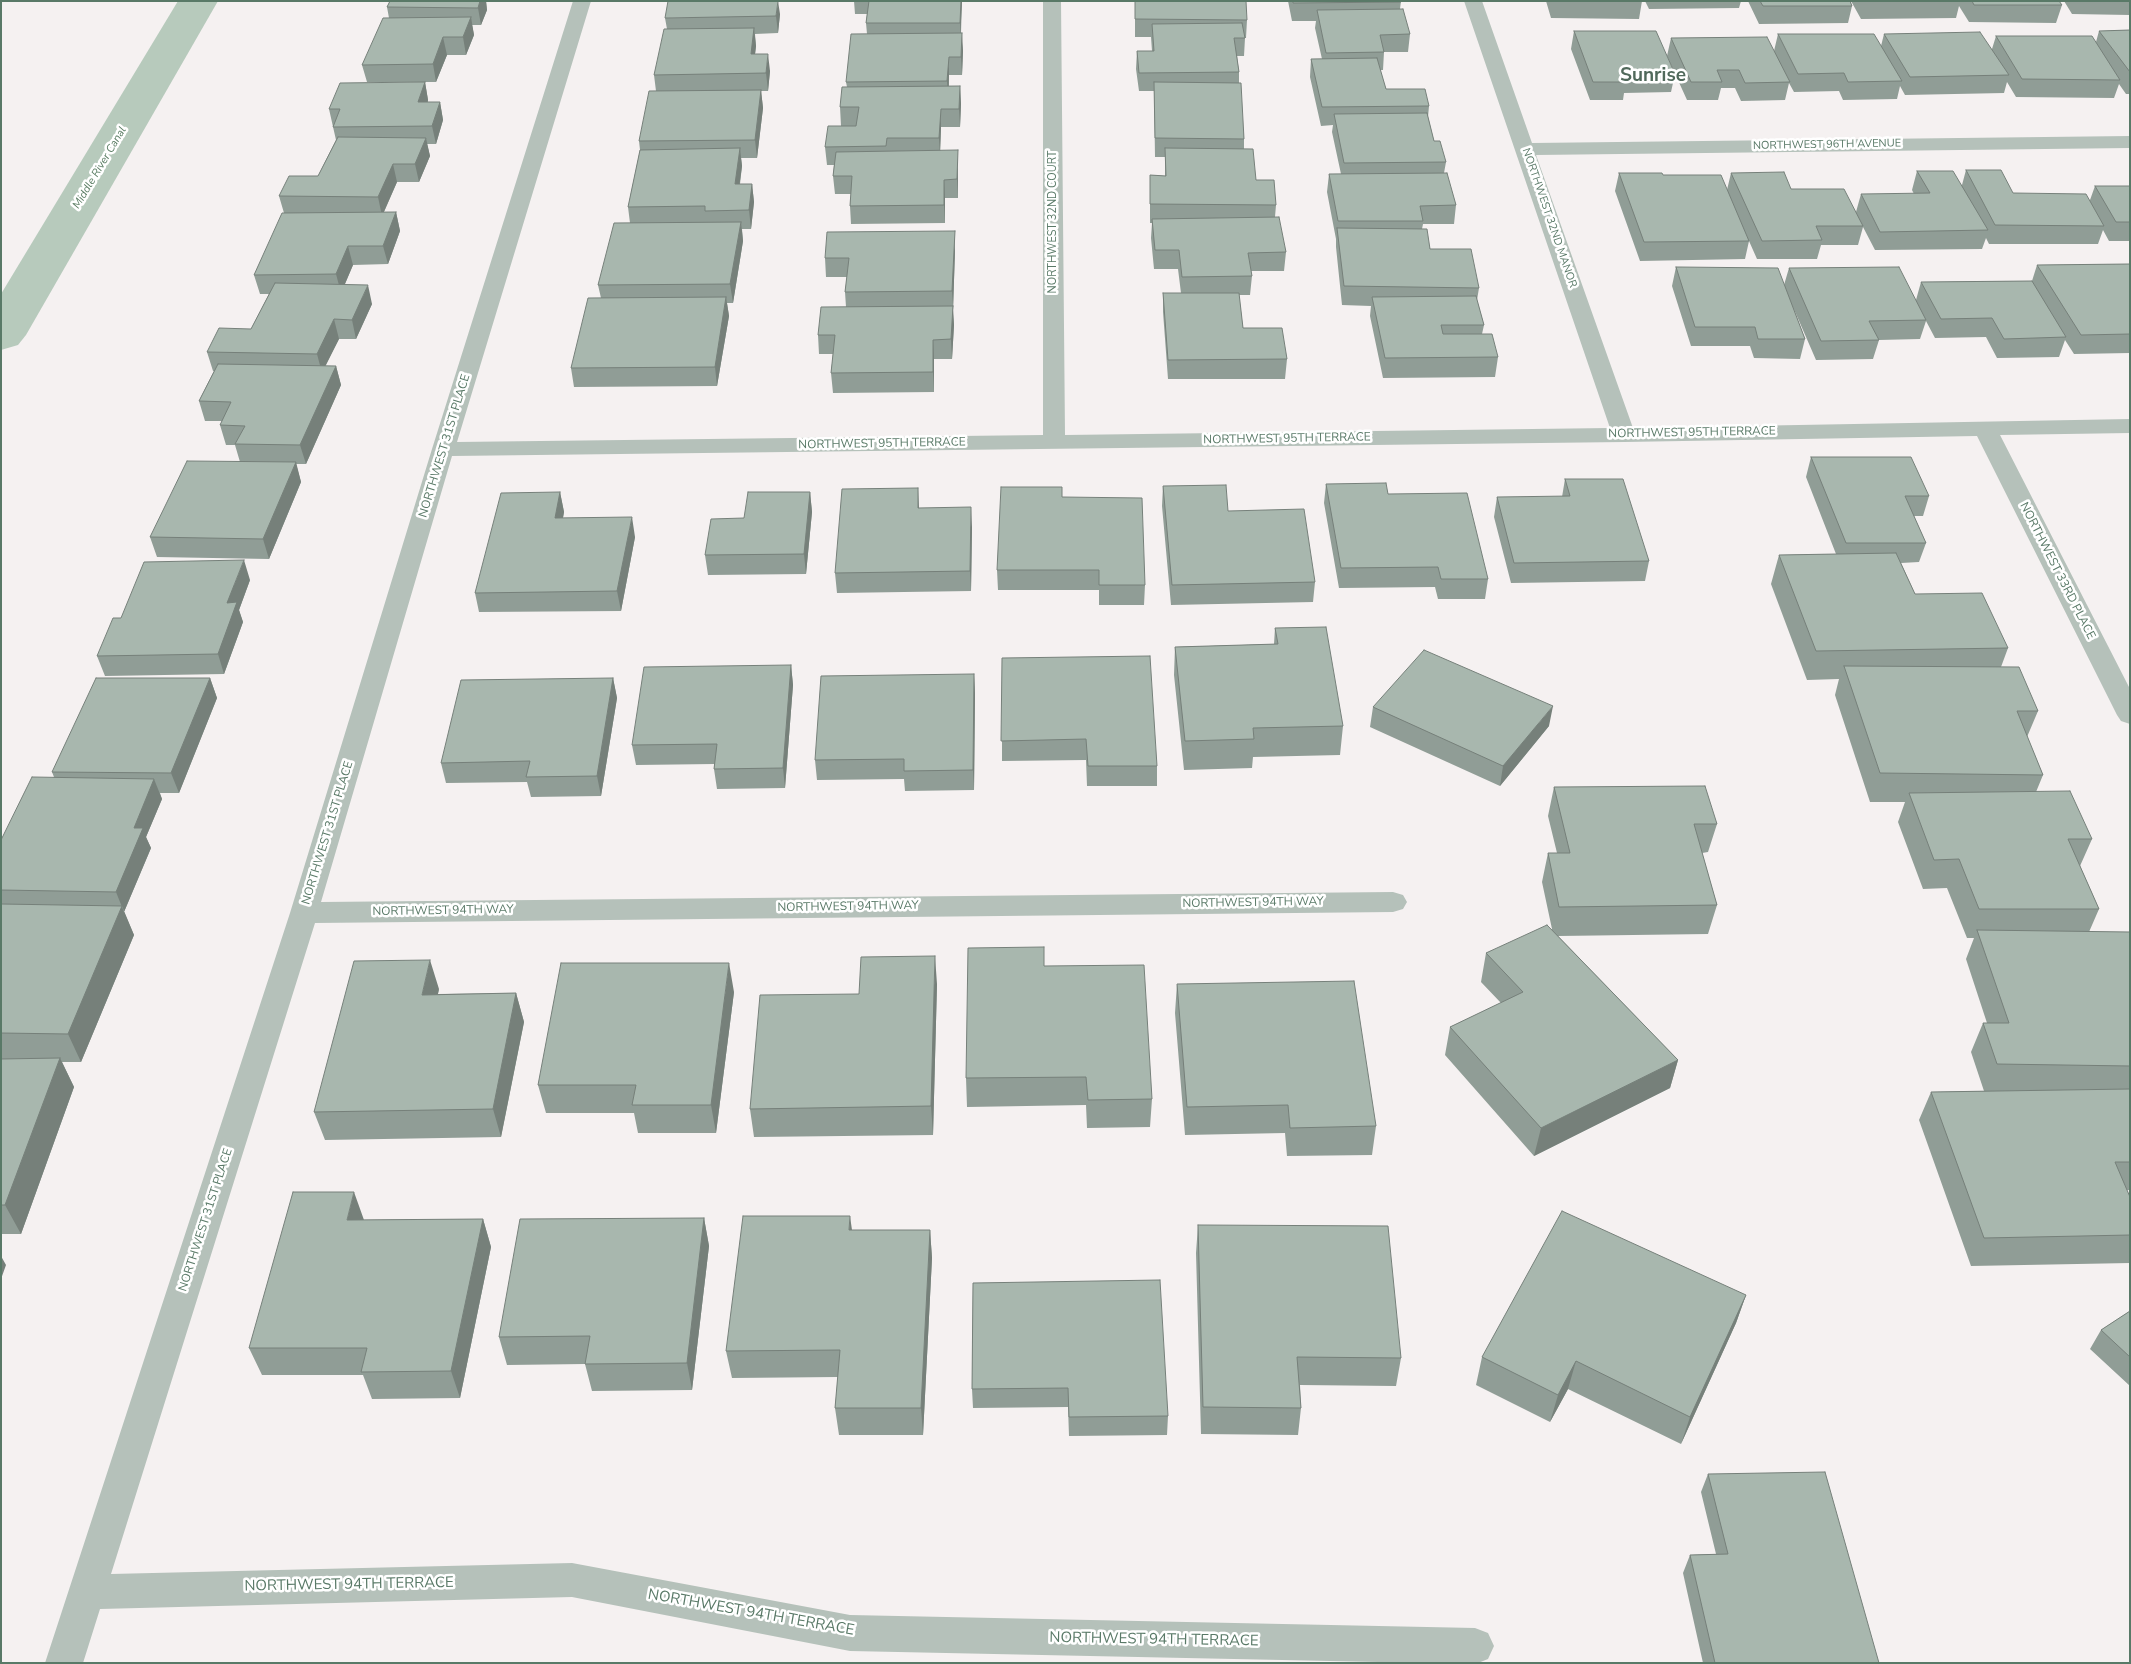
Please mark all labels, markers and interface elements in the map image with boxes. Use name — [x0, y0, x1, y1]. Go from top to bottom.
district label: Sunrise — [1620, 65, 1686, 87]
water label: Middle River Canal — [70, 125, 130, 211]
street label: NORTHWEST 96TH AVENUE — [1753, 137, 1901, 153]
street label: NORTHWEST 32ND MANOR — [1519, 146, 1579, 290]
street label: NORTHWEST 32ND COURT — [1046, 151, 1060, 293]
street label: NORTHWEST 31ST PLACE — [416, 373, 474, 519]
street label: NORTHWEST 95TH TERRACE — [1608, 424, 1776, 442]
street label: NORTHWEST 95TH TERRACE — [1203, 430, 1371, 448]
street label: NORTHWEST 95TH TERRACE — [798, 435, 966, 453]
street label: NORTHWEST 33RD PLACE — [2016, 500, 2098, 642]
street label: NORTHWEST 31ST PLACE — [299, 760, 357, 906]
street label: NORTHWEST 94TH WAY — [1182, 895, 1324, 911]
street label: NORTHWEST 94TH WAY — [777, 899, 919, 915]
street label: NORTHWEST 94TH WAY — [372, 903, 514, 919]
street label: NORTHWEST 31ST PLACE — [176, 1147, 236, 1293]
street label: NORTHWEST 94TH TERRACE — [244, 1574, 454, 1596]
street label: NORTHWEST 94TH TERRACE — [646, 1586, 856, 1640]
street label: NORTHWEST 94TH TERRACE — [1049, 1629, 1259, 1651]

